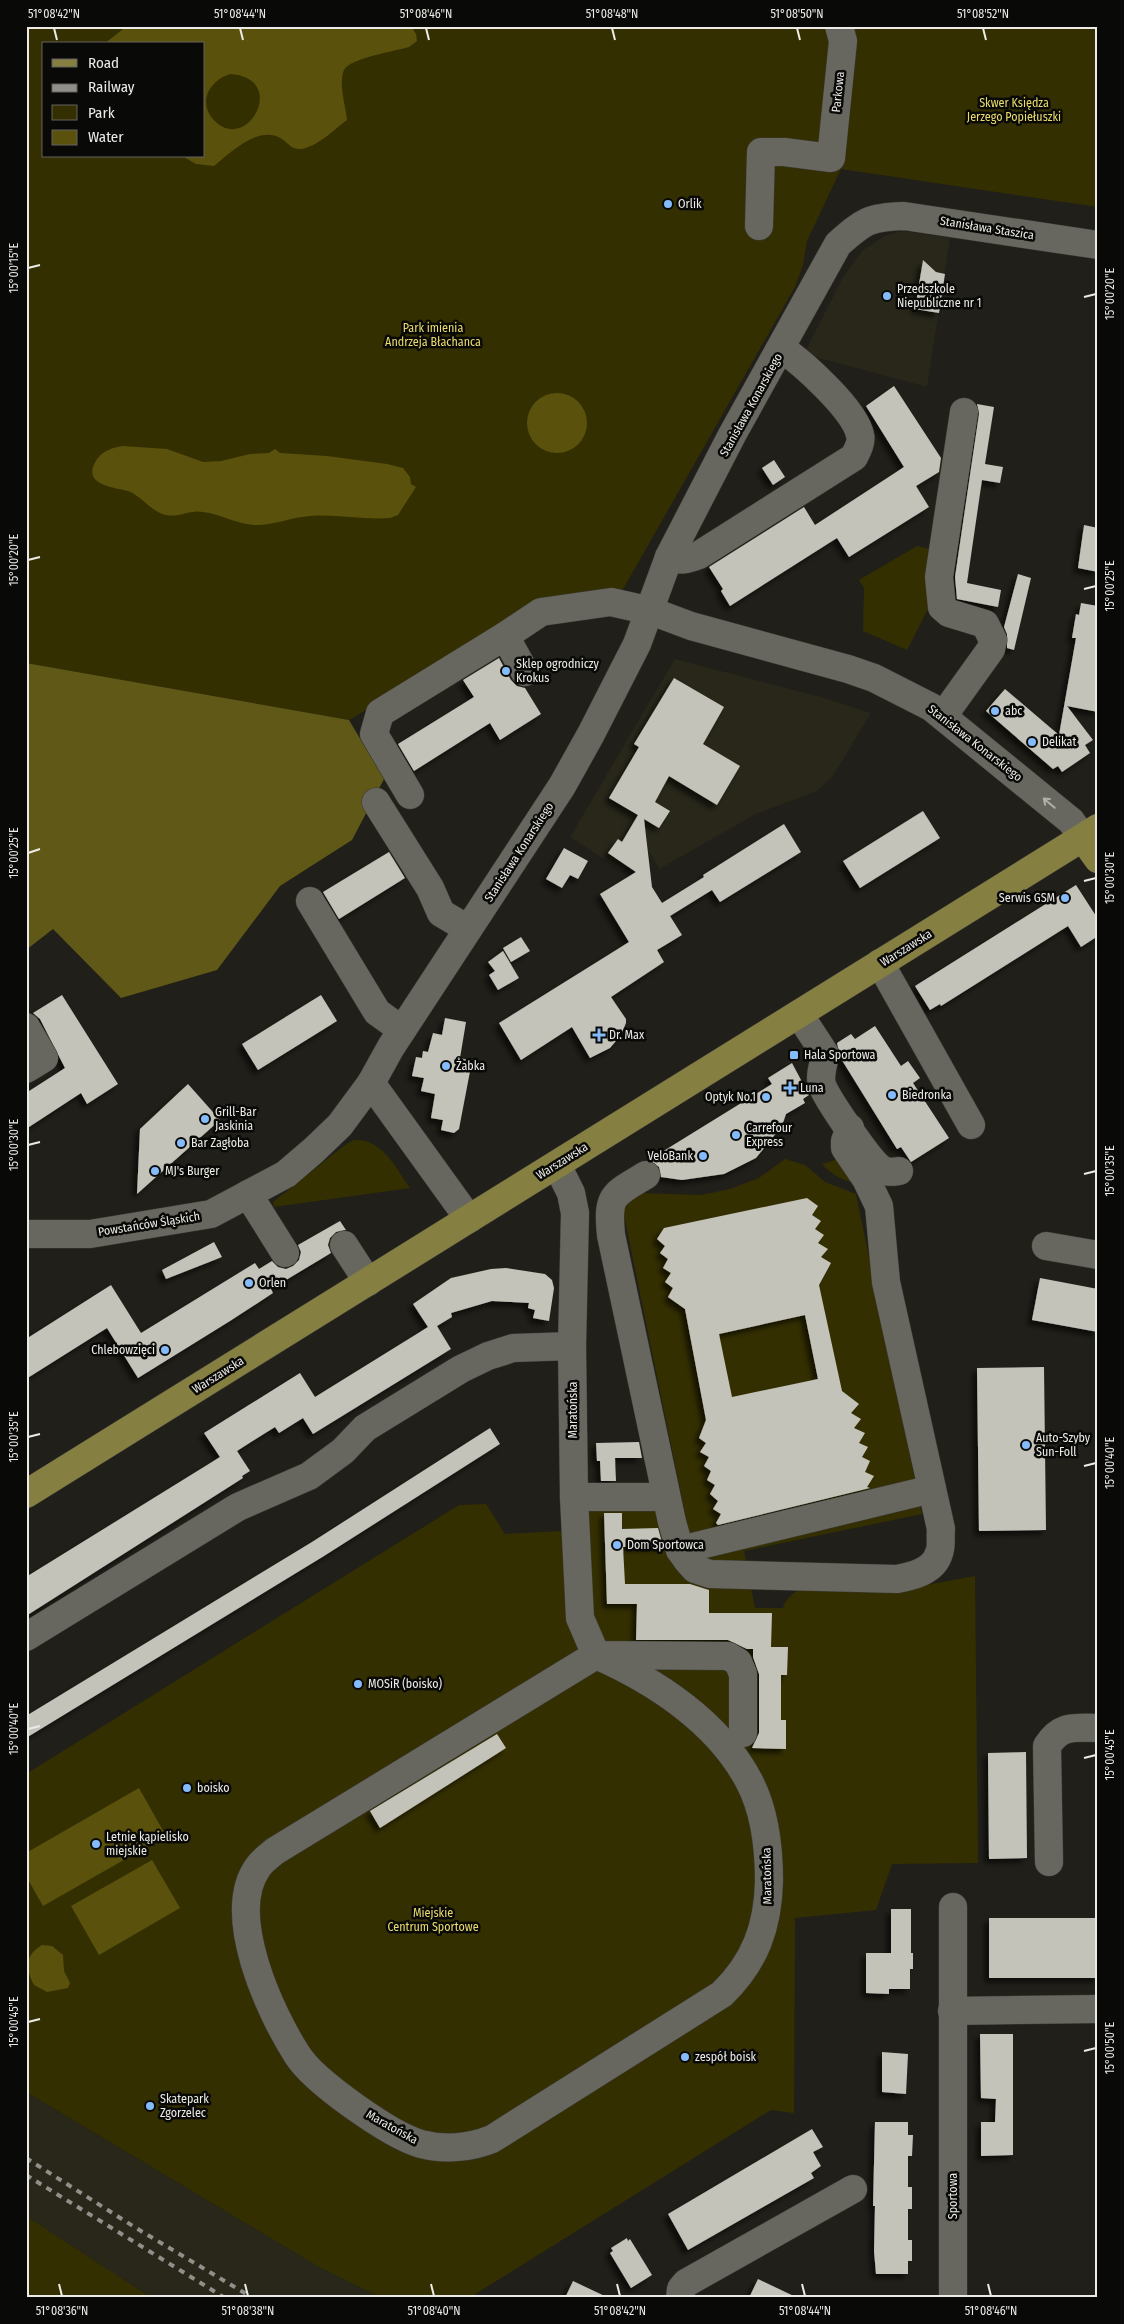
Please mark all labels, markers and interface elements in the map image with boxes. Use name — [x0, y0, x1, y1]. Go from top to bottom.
text: 51°08'42"N — [28, 7, 80, 21]
text: 51°08'44"N — [214, 7, 266, 21]
text: 51°08'46"N — [400, 7, 452, 21]
text: 51°08'48"N — [586, 7, 638, 21]
text: 51°08'50"N — [770, 7, 824, 21]
text: 51°08'52"N — [957, 7, 1009, 21]
legend — [42, 42, 205, 158]
text: Road — [88, 54, 119, 72]
street label: Parkowa — [829, 71, 847, 113]
text: Railway — [88, 78, 135, 96]
park label: Skwer Księdza Jerzego Popiełuszki — [967, 96, 1061, 124]
text: Park — [88, 104, 115, 122]
text: Water — [88, 128, 124, 146]
place label: Orlik — [678, 197, 702, 211]
marker: Orlik — [662, 198, 674, 210]
street label: Stanisława Staszica — [939, 214, 1035, 242]
text: 15°00'15"E — [7, 242, 21, 293]
text: 15°00'20"E — [1103, 268, 1117, 320]
place label: Przedszkole Niepubliczne nr 1 — [897, 282, 981, 310]
marker: Przedszkole Niepubliczne nr 1 — [881, 290, 893, 302]
park label: Park imienia Andrzeja Błachanca — [385, 321, 481, 349]
street label: Stanisława Konarskiego — [717, 351, 785, 459]
text: 15°00'20"E — [7, 534, 21, 586]
text: 15°00'25"E — [1103, 560, 1117, 612]
place label: Sklep ogrodniczy Krokus — [516, 657, 600, 685]
marker: Sklep ogrodniczy Krokus — [500, 665, 512, 677]
street label: Stanisława Konarskiego — [925, 702, 1025, 784]
place label: abc — [1005, 704, 1022, 718]
marker: abc — [989, 705, 1001, 717]
place label: Delikat — [1042, 735, 1076, 749]
marker: Delikat — [1026, 736, 1038, 748]
one-way arrow — [1043, 797, 1056, 809]
street label: Stanisława Konarskiego — [482, 800, 556, 904]
text: 15°00'25"E — [7, 827, 21, 879]
text: 15°00'30"E — [1103, 852, 1117, 904]
place label: Serwis GSM — [999, 891, 1055, 905]
marker: Serwis GSM — [1059, 892, 1071, 904]
street label: Warszawska — [878, 927, 935, 969]
place label: Dr. Max — [609, 1028, 645, 1042]
marker: Dr. Max — [593, 1029, 605, 1041]
place label: Hala Sportowa — [804, 1048, 875, 1062]
marker: Hala Sportowa — [788, 1049, 800, 1061]
place label: Żabka — [456, 1058, 485, 1073]
marker: Żabka — [440, 1060, 452, 1072]
place label: Luna — [800, 1081, 824, 1095]
marker: Luna — [784, 1082, 796, 1094]
place label: Biedronka — [902, 1088, 952, 1102]
marker: Biedronka — [886, 1089, 898, 1101]
place label: Optyk No.1 — [705, 1090, 756, 1104]
marker: Optyk No.1 — [760, 1091, 772, 1103]
place label: Grill-Bar Jaskinia — [215, 1105, 257, 1133]
marker: Grill-Bar Jaskinia — [199, 1113, 211, 1125]
text: 15°00'30"E — [7, 1119, 21, 1171]
place label: Carrefour Express — [746, 1121, 793, 1149]
marker: Carrefour Express — [730, 1129, 742, 1141]
place label: Bar Zagłoba — [191, 1136, 249, 1150]
marker: Bar Zagłoba — [175, 1137, 187, 1149]
street label: Warszawska — [534, 1140, 591, 1182]
text: 15°00'35"E — [1103, 1145, 1117, 1197]
place label: VeloBank — [647, 1149, 693, 1163]
marker: VeloBank — [697, 1150, 709, 1162]
place label: MJ's Burger — [165, 1164, 220, 1178]
marker: MJ's Burger — [149, 1165, 161, 1177]
street label: Powstańców Śląskich — [97, 1208, 201, 1239]
place label: Orlen — [259, 1276, 286, 1290]
marker: Orlen — [243, 1277, 255, 1289]
place label: Chlebowzięci — [91, 1343, 155, 1357]
marker: Chlebowzięci — [159, 1344, 171, 1356]
street label: Warszawska — [190, 1354, 247, 1396]
street label: Maratońska — [566, 1381, 580, 1438]
text: 15°00'35"E — [7, 1411, 21, 1463]
place label: Auto-Szyby Sun-Foll — [1036, 1431, 1091, 1459]
text: 15°00'40"E — [1103, 1437, 1117, 1489]
marker: Auto-Szyby Sun-Foll — [1020, 1439, 1032, 1451]
place label: Dom Sportowca — [627, 1538, 704, 1552]
marker: Dom Sportowca — [611, 1539, 623, 1551]
place label: MOSiR (boisko) — [368, 1677, 442, 1691]
marker: MOSiR (boisko) — [352, 1678, 364, 1690]
text: 15°00'40"E — [7, 1703, 21, 1755]
text: 15°00'45"E — [1103, 1729, 1117, 1781]
place label: boisko — [197, 1781, 230, 1795]
marker: boisko — [181, 1782, 193, 1794]
place label: Letnie kąpielisko miejskie — [106, 1830, 189, 1858]
marker: Letnie kąpielisko miejskie — [90, 1838, 102, 1850]
street label: Maratońska — [760, 1847, 774, 1905]
park label: Miejskie Centrum Sportowe — [387, 1906, 479, 1934]
text: 15°00'45"E — [7, 1996, 21, 2048]
text: 15°00'50"E — [1103, 2021, 1117, 2074]
place label: zespół boisk — [695, 2050, 757, 2064]
marker: zespół boisk — [679, 2051, 691, 2063]
place label: Skatepark Zgorzelec — [160, 2092, 209, 2120]
marker: Skatepark Zgorzelec — [144, 2100, 156, 2112]
street label: Maratońska — [364, 2107, 420, 2147]
street label: Sportowa — [946, 2173, 960, 2219]
text: 51°08'36"N — [36, 2304, 88, 2318]
text: 51°08'38"N — [222, 2304, 274, 2318]
text: 51°08'40"N — [407, 2304, 461, 2318]
text: 51°08'42"N — [594, 2304, 646, 2318]
text: 51°08'44"N — [779, 2304, 831, 2318]
text: 51°08'46"N — [965, 2304, 1017, 2318]

